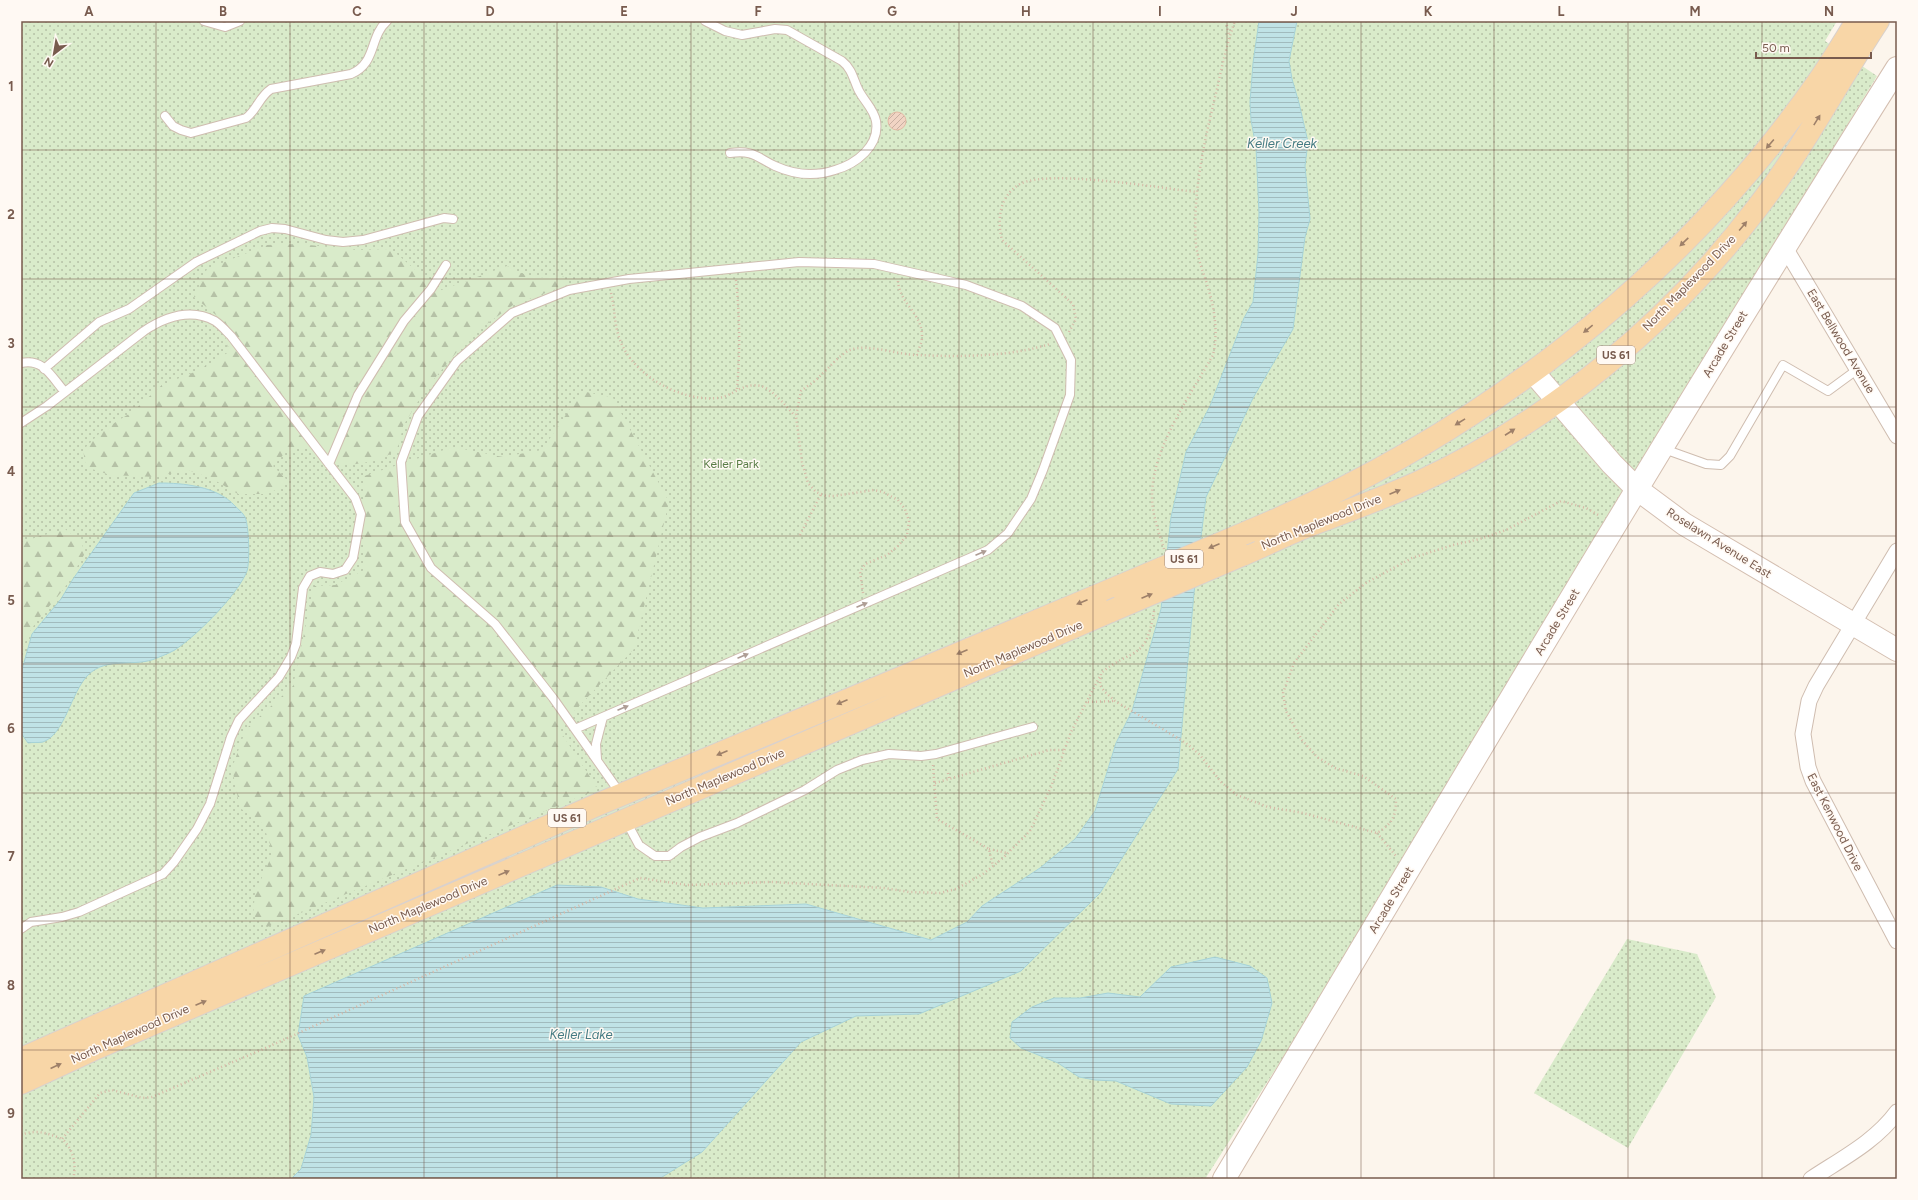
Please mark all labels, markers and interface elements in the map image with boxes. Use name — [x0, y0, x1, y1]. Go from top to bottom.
text: A — [84, 4, 94, 19]
text: B — [219, 4, 227, 19]
text: C — [352, 4, 362, 19]
text: D — [485, 4, 495, 19]
text: E — [620, 4, 628, 19]
text: F — [754, 4, 762, 19]
text: G — [887, 4, 897, 19]
text: H — [1021, 4, 1031, 19]
text: I — [1158, 4, 1162, 19]
text: J — [1290, 4, 1298, 19]
text: K — [1424, 4, 1433, 19]
text: L — [1558, 4, 1565, 19]
text: M — [1689, 4, 1701, 19]
text: N — [1824, 4, 1834, 19]
north arrow — [34, 34, 74, 74]
scale bar — [1756, 34, 1871, 60]
text: 50 m — [1762, 41, 1790, 55]
text: N — [42, 54, 56, 70]
text: 1 — [8, 79, 14, 94]
one-way arrow — [1814, 114, 1821, 126]
water label: Keller Creek — [1247, 136, 1318, 151]
one-way arrow — [1766, 139, 1775, 150]
text: 2 — [7, 207, 15, 222]
one-way arrow — [1738, 221, 1747, 232]
street label: North Maplewood Drive — [1640, 232, 1739, 334]
one-way arrow — [1679, 237, 1689, 246]
street label: East Bellwood Avenue — [1804, 286, 1878, 396]
street label: Arcade Street — [1700, 308, 1751, 380]
one-way arrow — [1582, 325, 1593, 334]
text: 3 — [7, 336, 15, 351]
road number: US 61 — [1597, 346, 1635, 364]
one-way arrow — [1455, 418, 1465, 426]
one-way arrow — [1505, 428, 1515, 436]
park label: Keller Park — [703, 457, 759, 471]
text: 4 — [7, 464, 15, 479]
one-way arrow — [1389, 489, 1401, 495]
street label: North Maplewood Drive — [1259, 491, 1383, 552]
street label: Roselawn Avenue East — [1664, 505, 1775, 581]
one-way arrow — [1208, 543, 1219, 549]
one-way arrow — [976, 550, 987, 556]
road number: US 61 — [1165, 550, 1203, 568]
street label: Arcade Street — [1532, 586, 1583, 658]
text: 5 — [7, 593, 15, 608]
one-way arrow — [1142, 593, 1153, 599]
one-way arrow — [1075, 599, 1087, 605]
one-way arrow — [856, 601, 868, 608]
street label: North Maplewood Drive — [961, 617, 1085, 680]
one-way arrow — [956, 649, 968, 655]
one-way arrow — [737, 653, 748, 659]
one-way arrow — [836, 700, 848, 706]
one-way arrow — [618, 704, 630, 710]
text: 6 — [7, 721, 15, 736]
street label: North Maplewood Drive — [663, 745, 787, 808]
one-way arrow — [716, 750, 728, 756]
street label: East Kenwood Drive — [1804, 771, 1866, 874]
road number: US 61 — [548, 809, 586, 827]
text: 7 — [7, 849, 15, 864]
street label: Arcade Street — [1366, 864, 1417, 936]
one-way arrow — [499, 869, 511, 875]
street label: North Maplewood Drive — [366, 873, 490, 936]
one-way arrow — [315, 948, 327, 954]
text: 8 — [7, 978, 15, 993]
one-way arrow — [195, 1000, 207, 1006]
street label: North Maplewood Drive — [69, 1001, 192, 1066]
water label: Keller Lake — [549, 1027, 613, 1042]
one-way arrow — [51, 1063, 63, 1069]
text: 9 — [7, 1106, 15, 1121]

